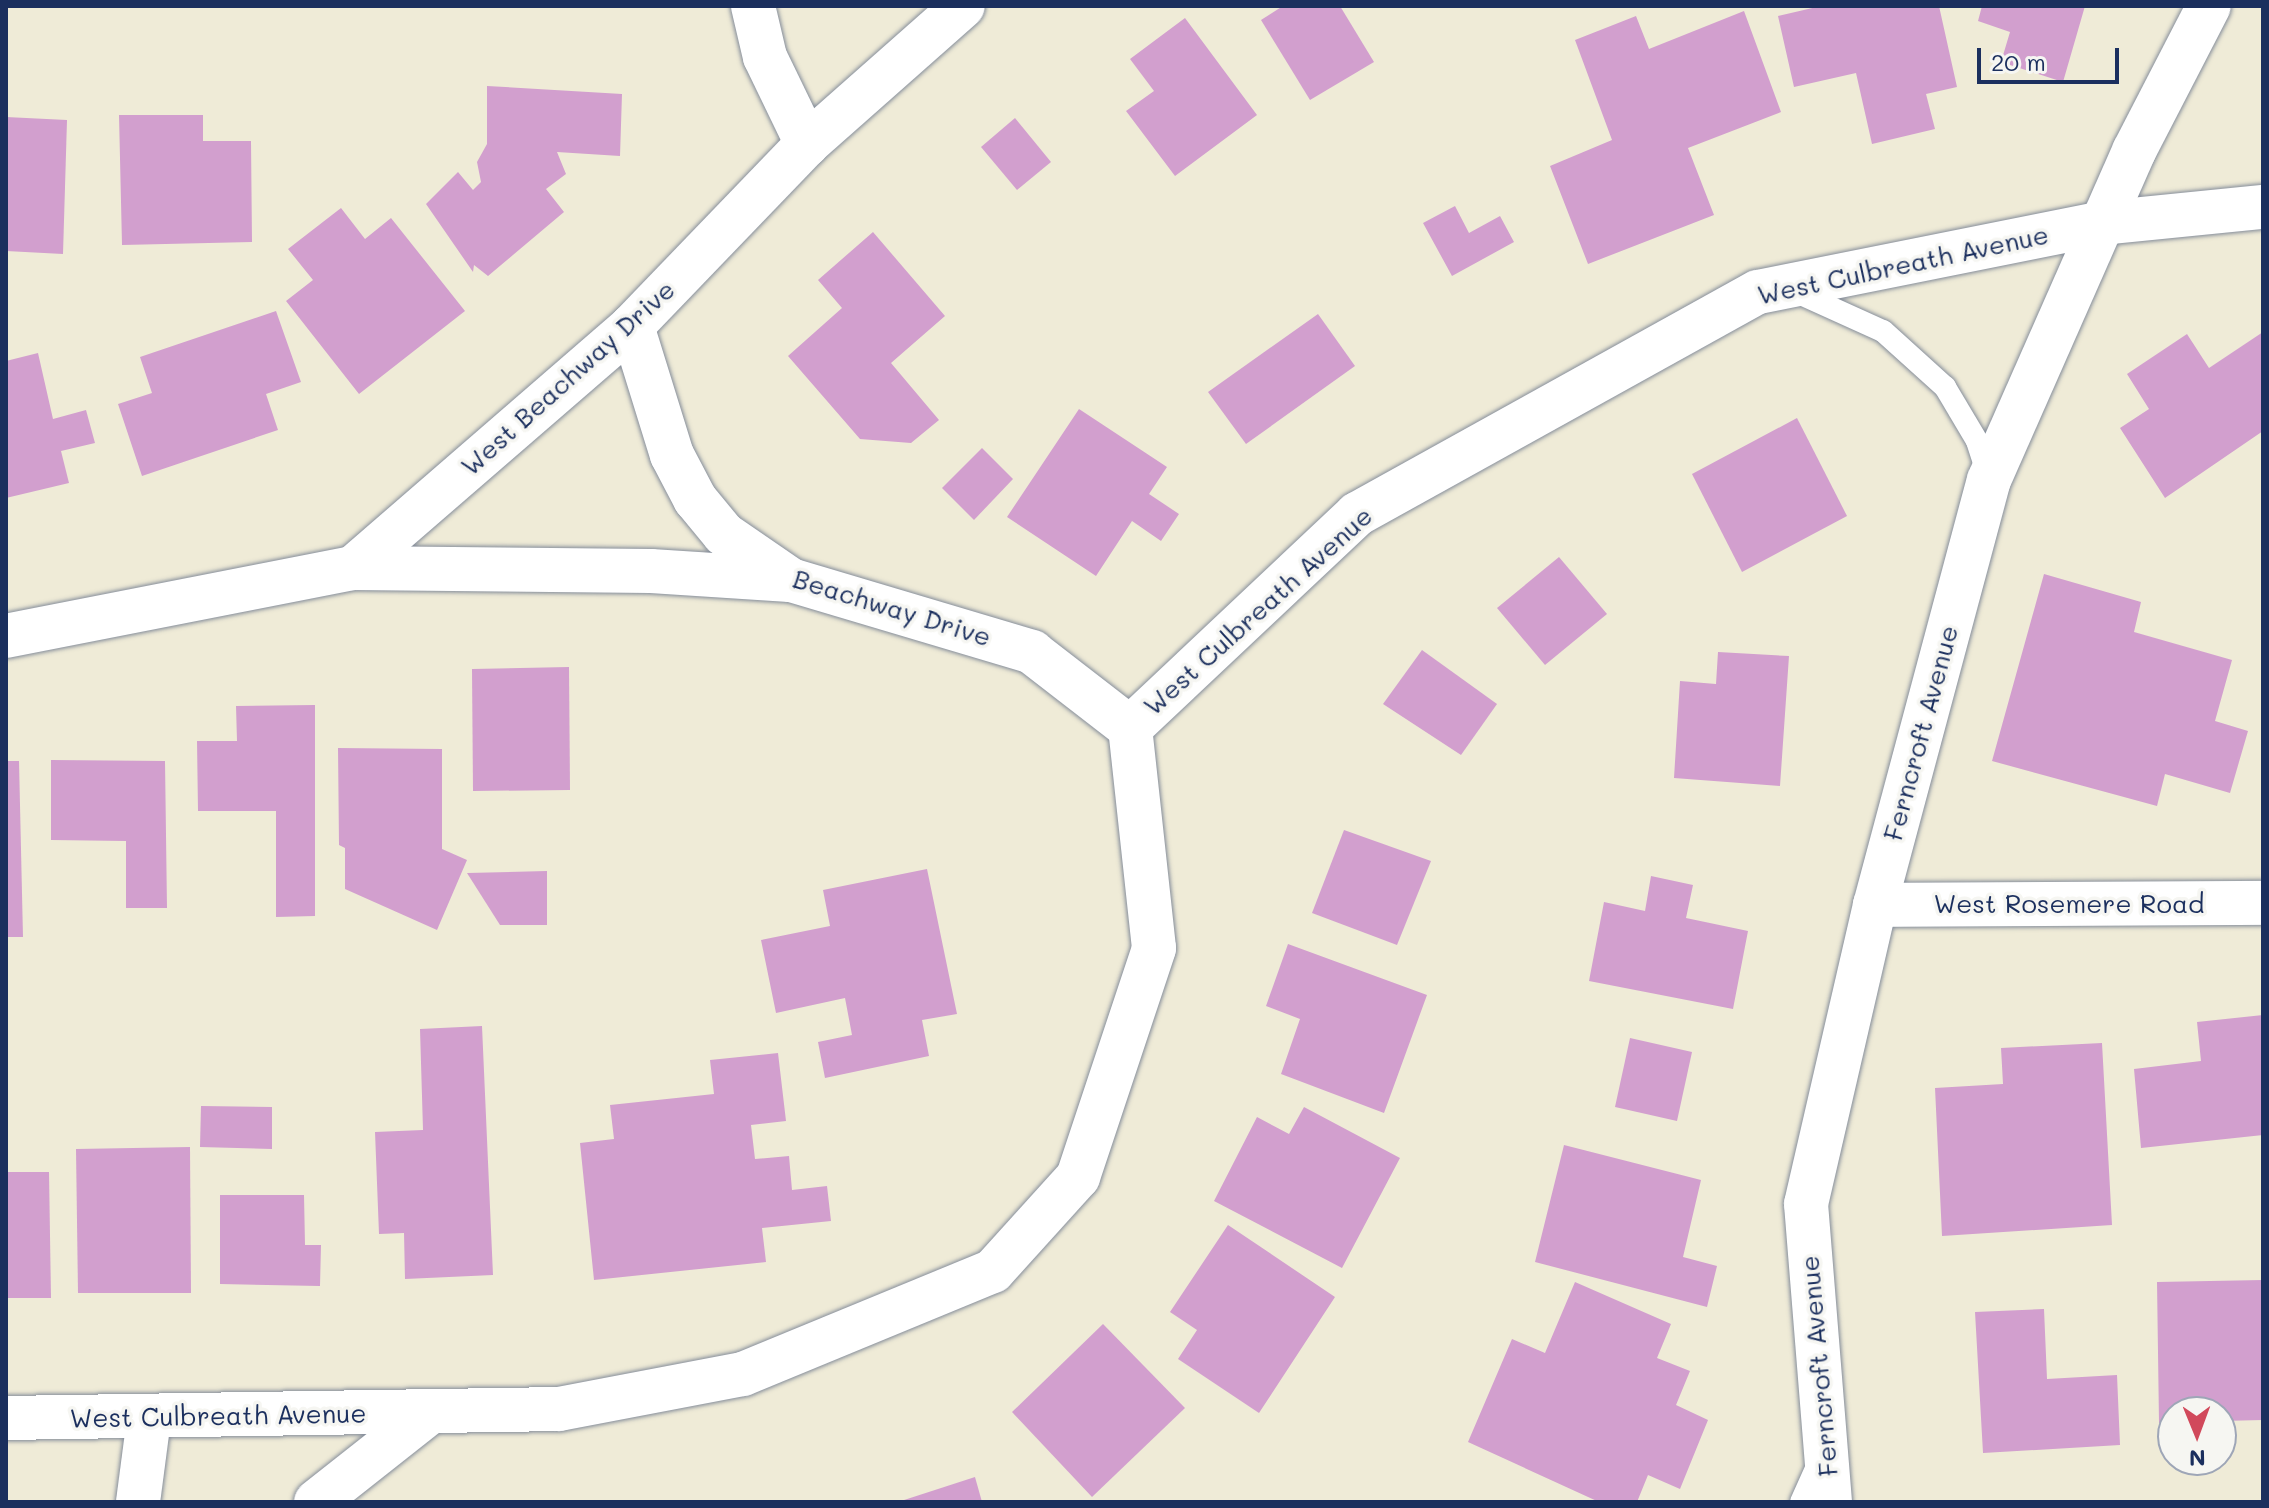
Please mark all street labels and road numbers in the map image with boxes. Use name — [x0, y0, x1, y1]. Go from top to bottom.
street label: West Culbreath Avenue — [1755, 219, 2051, 311]
street label: West Beachway Drive — [455, 274, 681, 482]
street label: West Culbreath Avenue — [1137, 500, 1379, 722]
street label: Beachway Drive — [789, 563, 995, 653]
street label: Ferncroft Avenue — [1877, 622, 1965, 844]
street label: West Rosemere Road — [1933, 888, 2205, 920]
street label: Ferncroft Avenue — [1794, 1254, 1844, 1478]
street label: West Culbreath Avenue — [69, 1398, 367, 1434]

